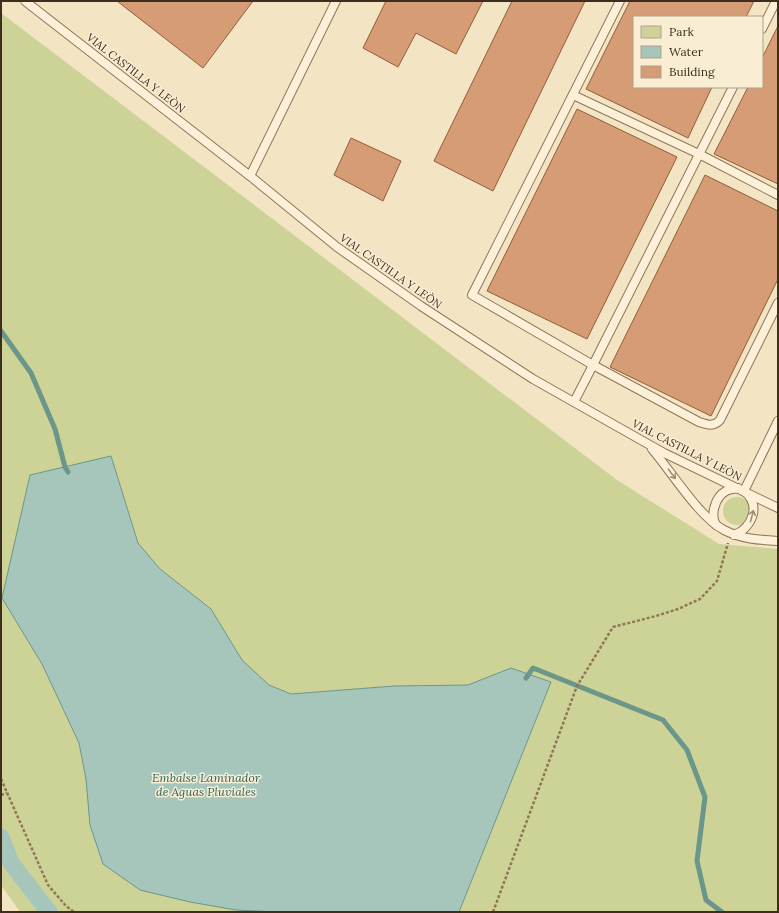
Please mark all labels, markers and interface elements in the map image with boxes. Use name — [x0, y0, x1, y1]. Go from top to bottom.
legend — [633, 16, 763, 88]
text: Park — [669, 24, 695, 39]
street label: VIAL CASTILLA Y LEÒN — [83, 30, 188, 116]
text: Water — [669, 44, 704, 59]
text: Building — [669, 64, 715, 79]
street label: VIAL CASTILLA Y LEÒN — [337, 230, 445, 311]
street label: VIAL CASTILLA Y LEÒN — [629, 416, 744, 484]
one-way arrow — [668, 468, 676, 479]
one-way arrow — [749, 509, 756, 522]
water label: Embalse Laminador de Aguas Pluviales — [152, 770, 261, 799]

